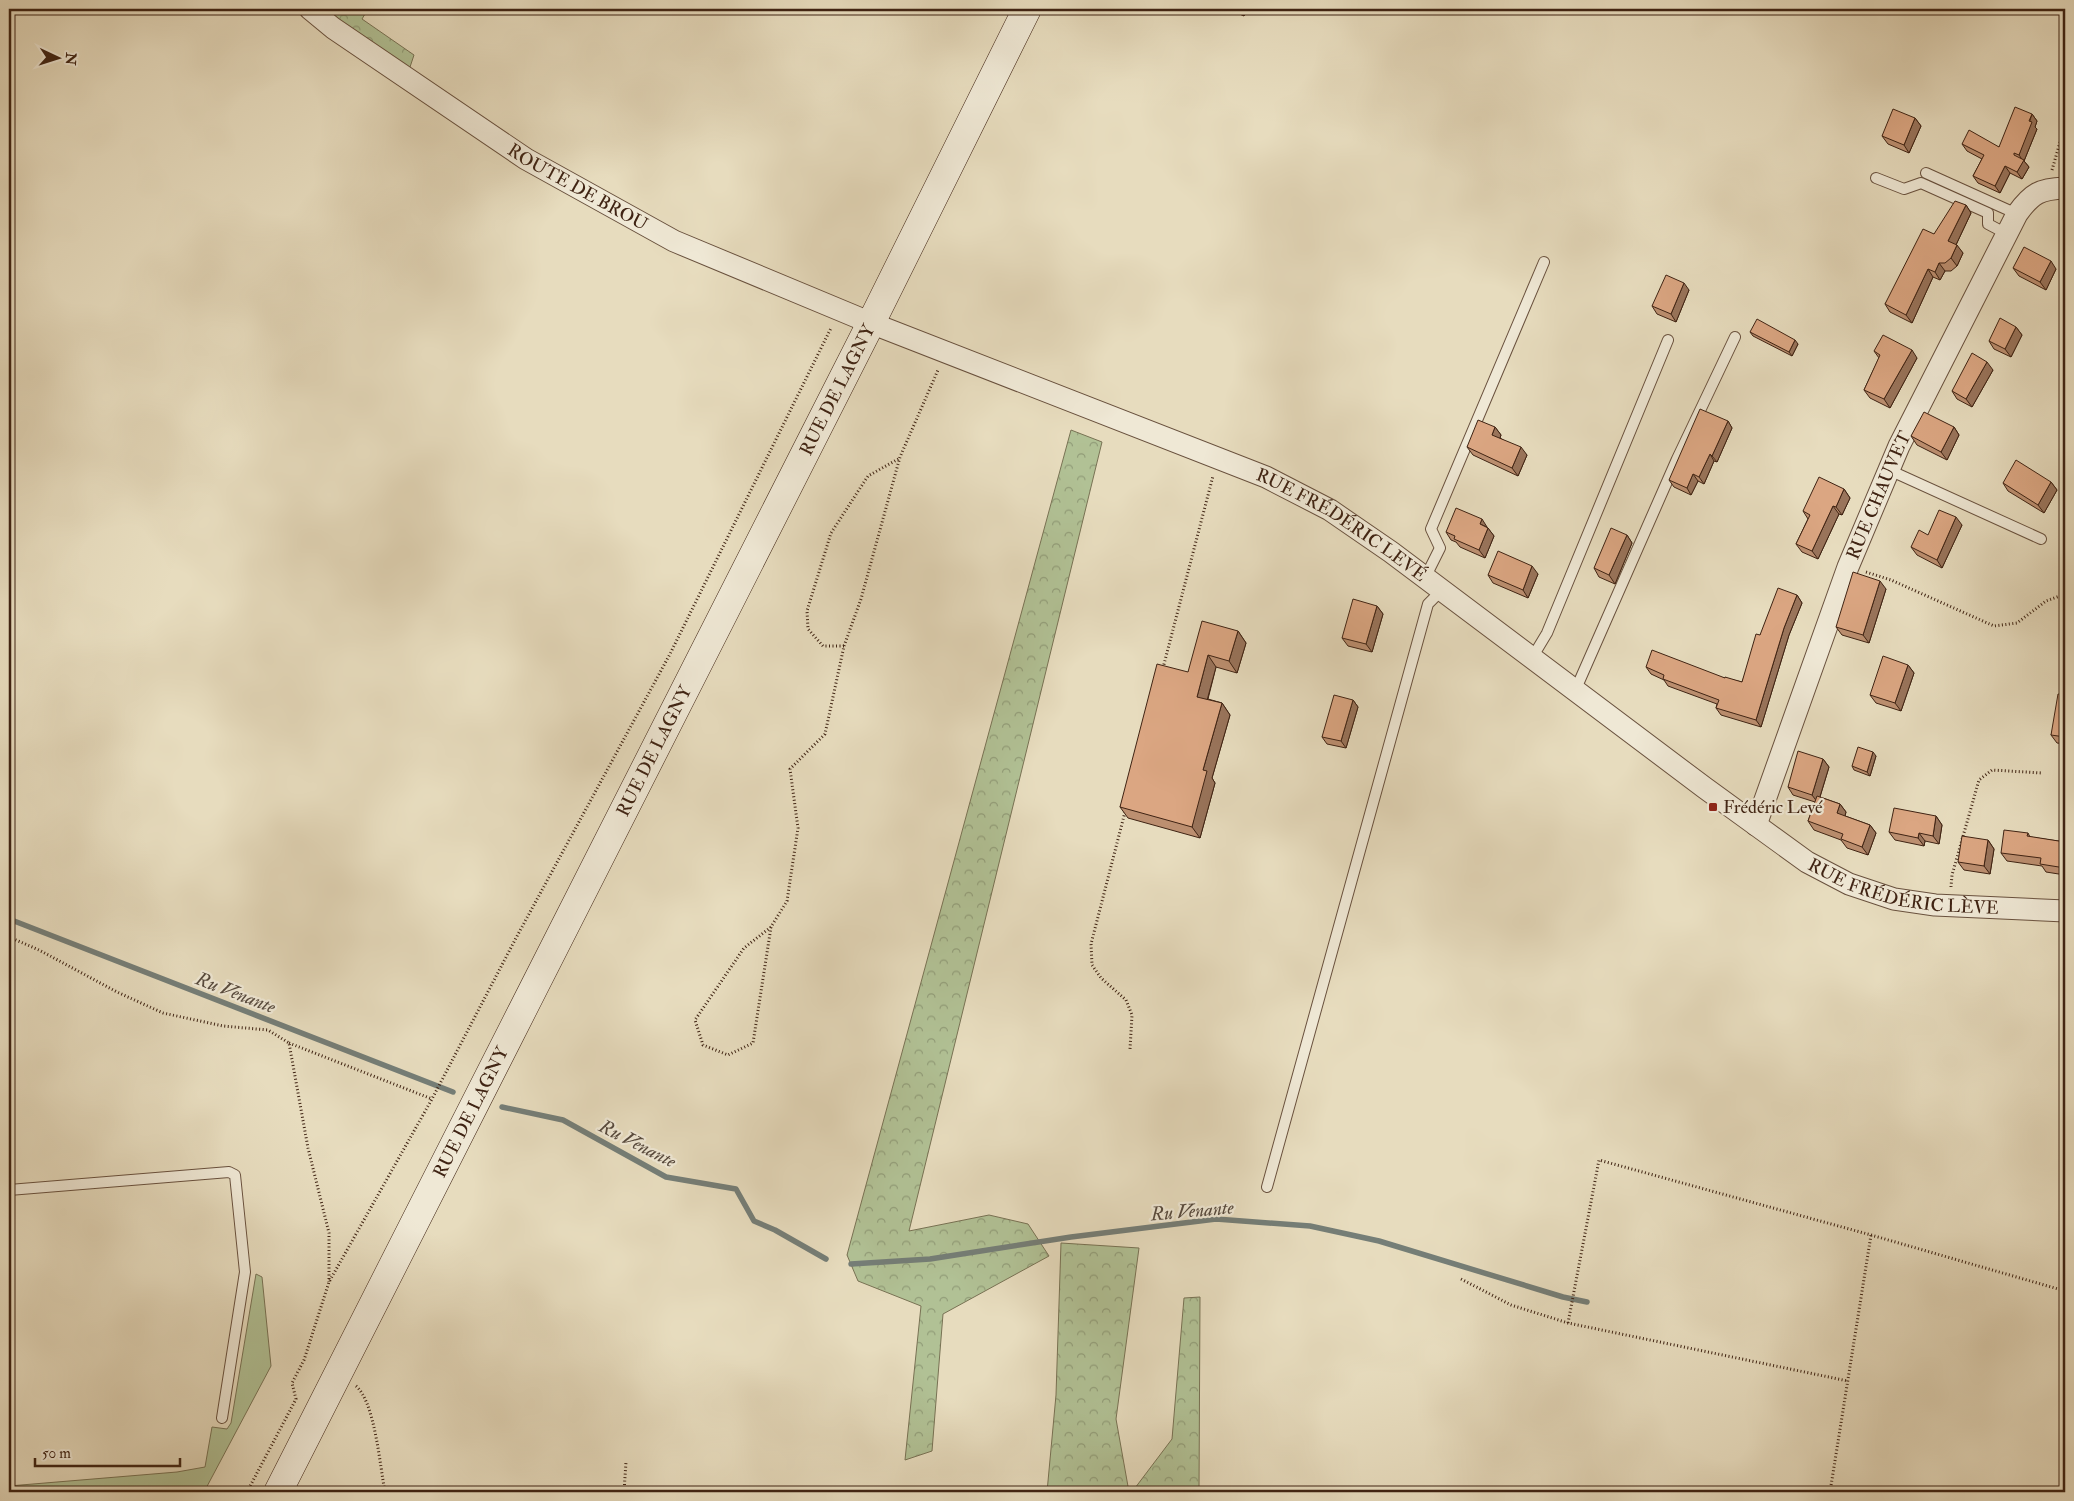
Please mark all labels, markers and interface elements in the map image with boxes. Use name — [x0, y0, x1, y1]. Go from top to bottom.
north arrow — [32, 32, 82, 82]
text: N — [62, 51, 79, 66]
street label: ROUTE DE BROU — [503, 139, 652, 236]
street label: RUE DE LAGNY — [795, 320, 881, 459]
street label: RUE CHAUVET — [1842, 427, 1917, 563]
street label: RUE FRÉDÉRIC LEVÉ — [1253, 463, 1431, 587]
street label: RUE DE LAGNY — [612, 681, 698, 821]
place label: Frédéric Levé — [1723, 796, 1823, 819]
marker: Frédéric Levé — [1707, 801, 1719, 813]
street label: RUE FRÉDÉRIC LÈVE — [1804, 854, 1999, 920]
water label: Ru Venante — [192, 966, 279, 1019]
street label: RUE DE LAGNY — [428, 1042, 514, 1182]
water label: Ru Venante — [594, 1114, 681, 1174]
water label: Ru Venante — [1149, 1195, 1235, 1227]
scale bar — [35, 1436, 180, 1468]
text: 50 m — [42, 1444, 71, 1463]

